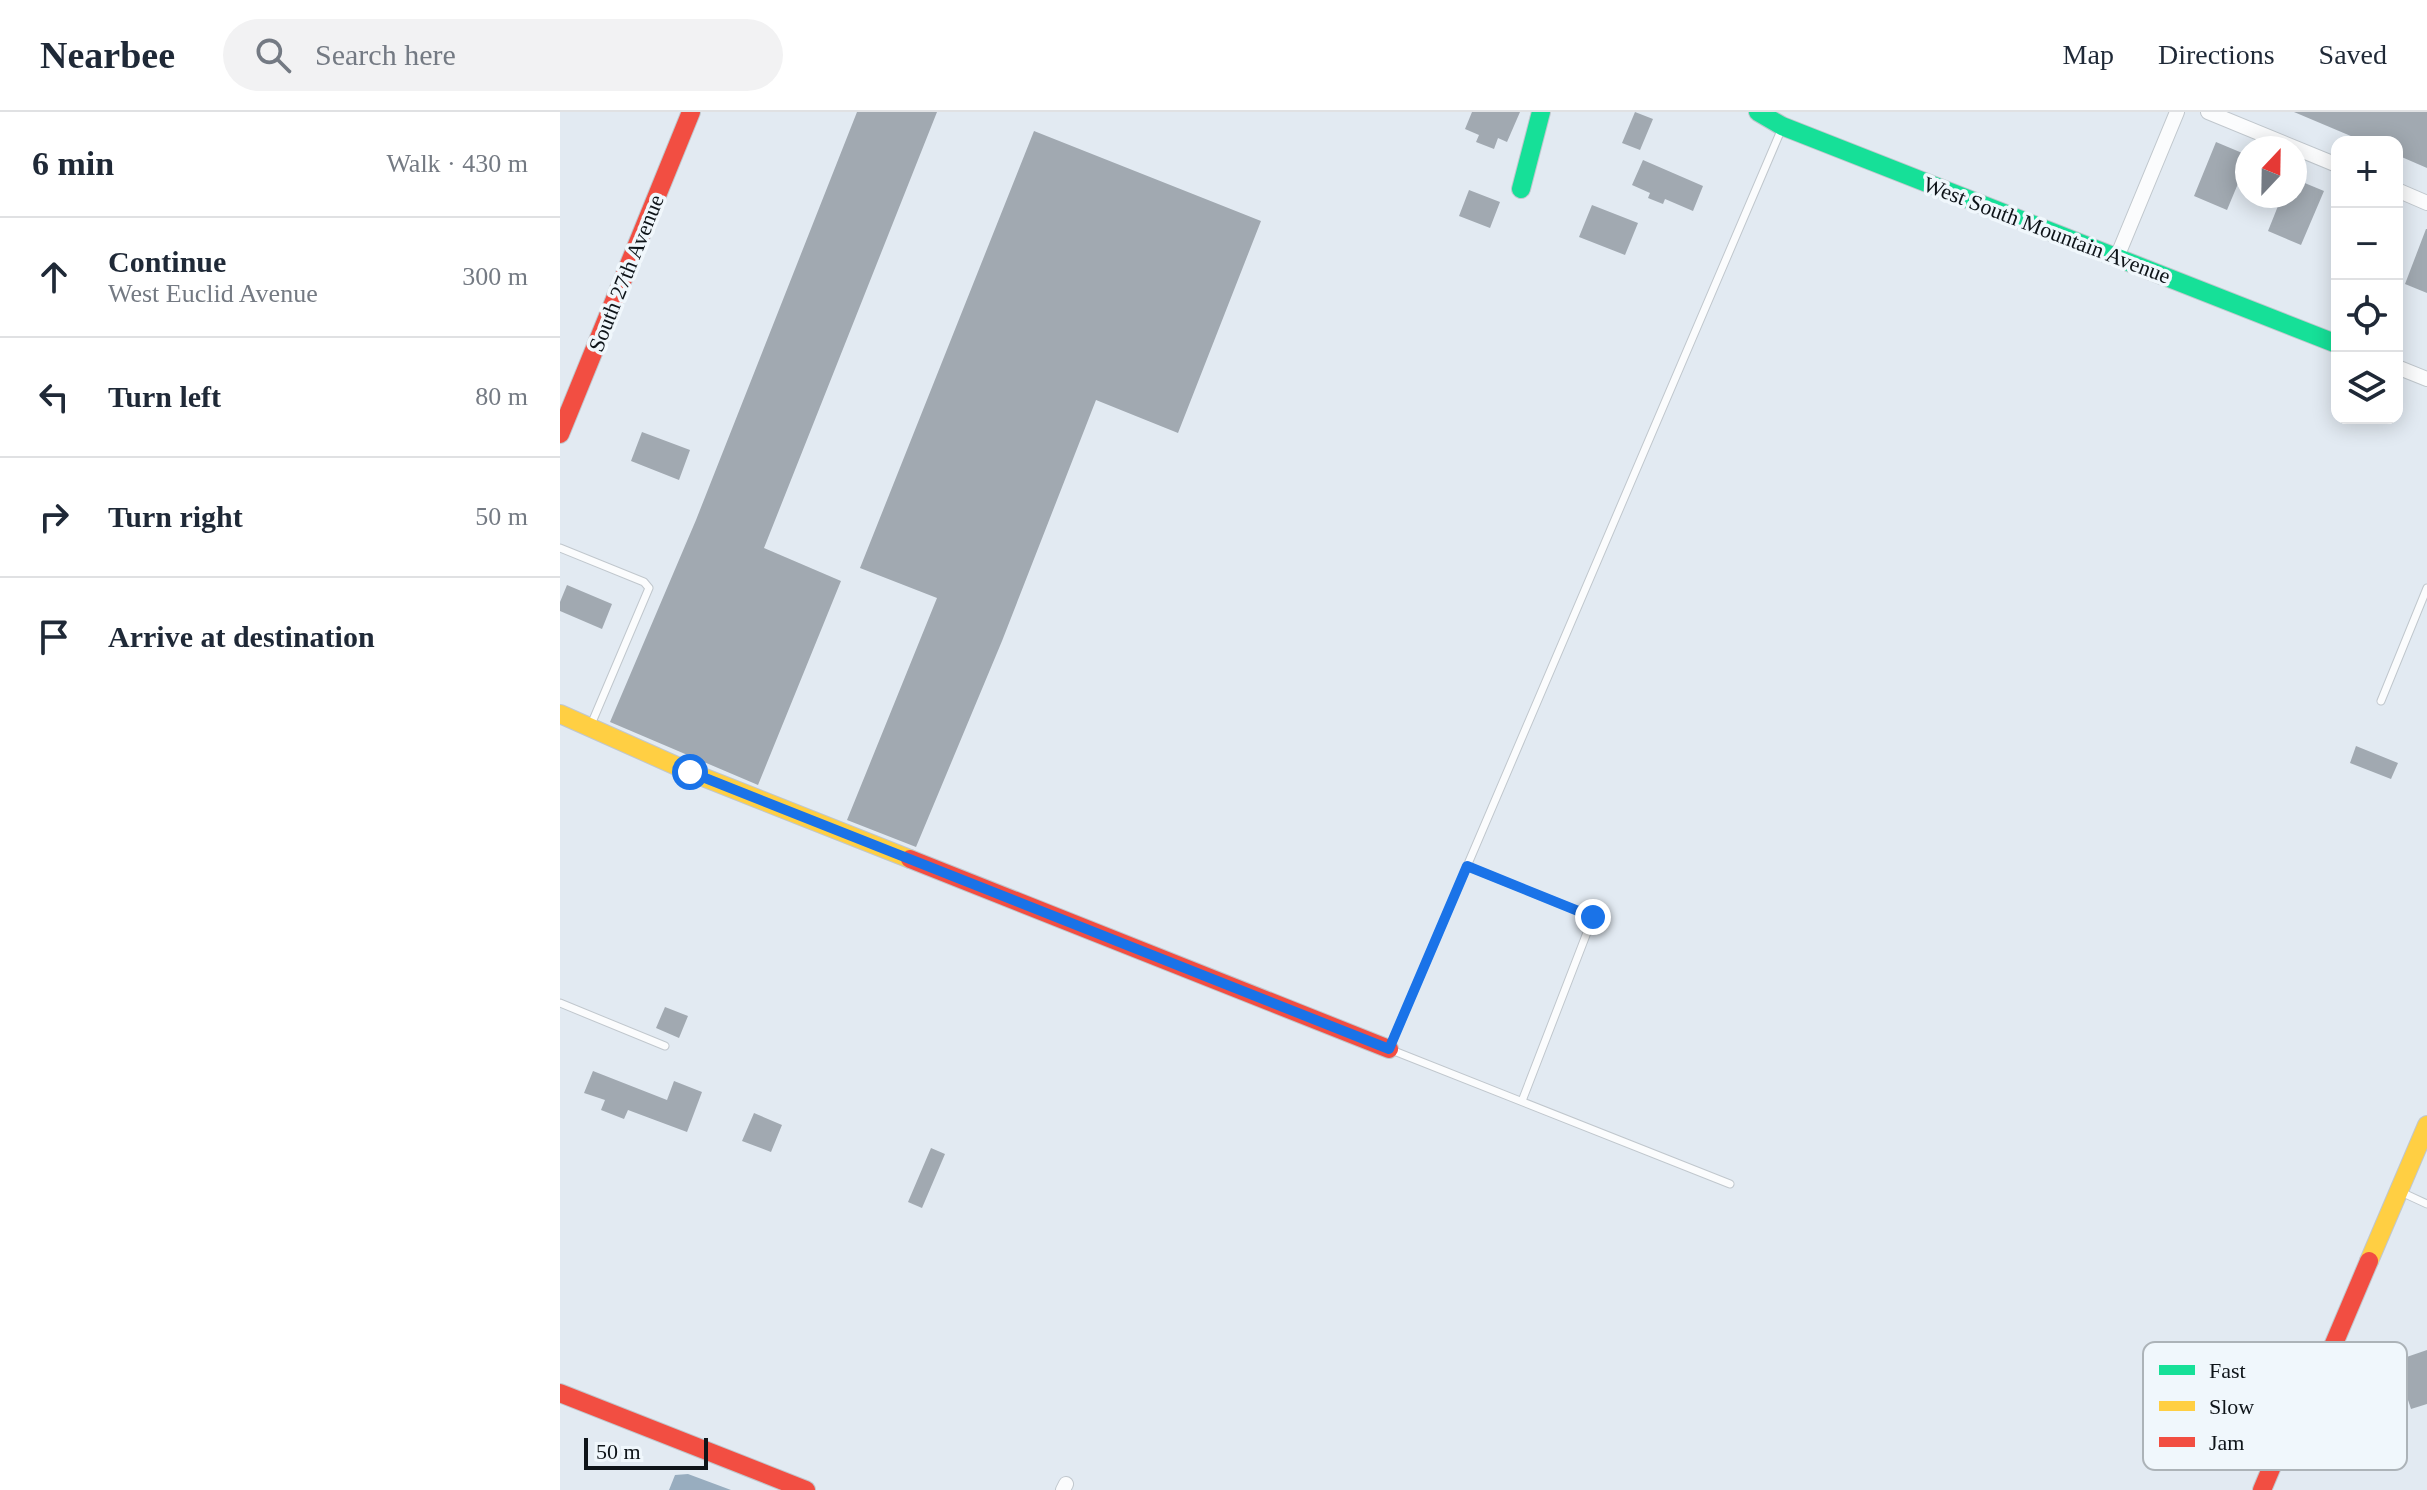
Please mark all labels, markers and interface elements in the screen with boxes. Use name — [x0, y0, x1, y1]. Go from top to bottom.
search box — [223, 19, 783, 91]
icon: search — [251, 33, 295, 77]
text: Nearbee — [40, 34, 175, 76]
text: Search here — [315, 38, 456, 71]
text: Map — [2063, 39, 2114, 70]
text: Directions — [2158, 39, 2275, 70]
text: Saved — [2319, 39, 2387, 70]
north arrow — [2235, 136, 2307, 208]
map controls — [2331, 136, 2403, 424]
button: + — [2331, 136, 2403, 208]
text: 6 min — [32, 145, 114, 182]
text: Walk · 430 m — [386, 149, 528, 178]
street label: West South Mountain Avenue — [1920, 171, 2174, 289]
street label: South 27th Avenue — [583, 191, 669, 355]
button: − — [2331, 208, 2403, 280]
text: Continue — [108, 245, 226, 278]
icon: ahead — [32, 255, 76, 299]
text: 300 m — [462, 262, 528, 291]
text: West Euclid Avenue — [108, 279, 318, 308]
button: locate — [2331, 280, 2403, 352]
button: layers — [2331, 352, 2403, 424]
icon: left — [32, 375, 76, 419]
text: Turn left — [108, 380, 221, 413]
text: 80 m — [475, 382, 528, 411]
icon: right — [32, 495, 76, 539]
text: Turn right — [108, 500, 243, 533]
text: 50 m — [475, 502, 528, 531]
icon: arrive — [32, 615, 76, 659]
text: Arrive at destination — [108, 620, 375, 653]
route start — [672, 754, 708, 790]
route end — [1575, 899, 1611, 935]
legend — [2143, 1342, 2407, 1470]
text: Fast — [2209, 1358, 2246, 1383]
text: Slow — [2209, 1394, 2254, 1419]
text: Jam — [2209, 1430, 2244, 1455]
scale bar — [584, 1434, 708, 1470]
text: 50 m — [596, 1439, 641, 1464]

